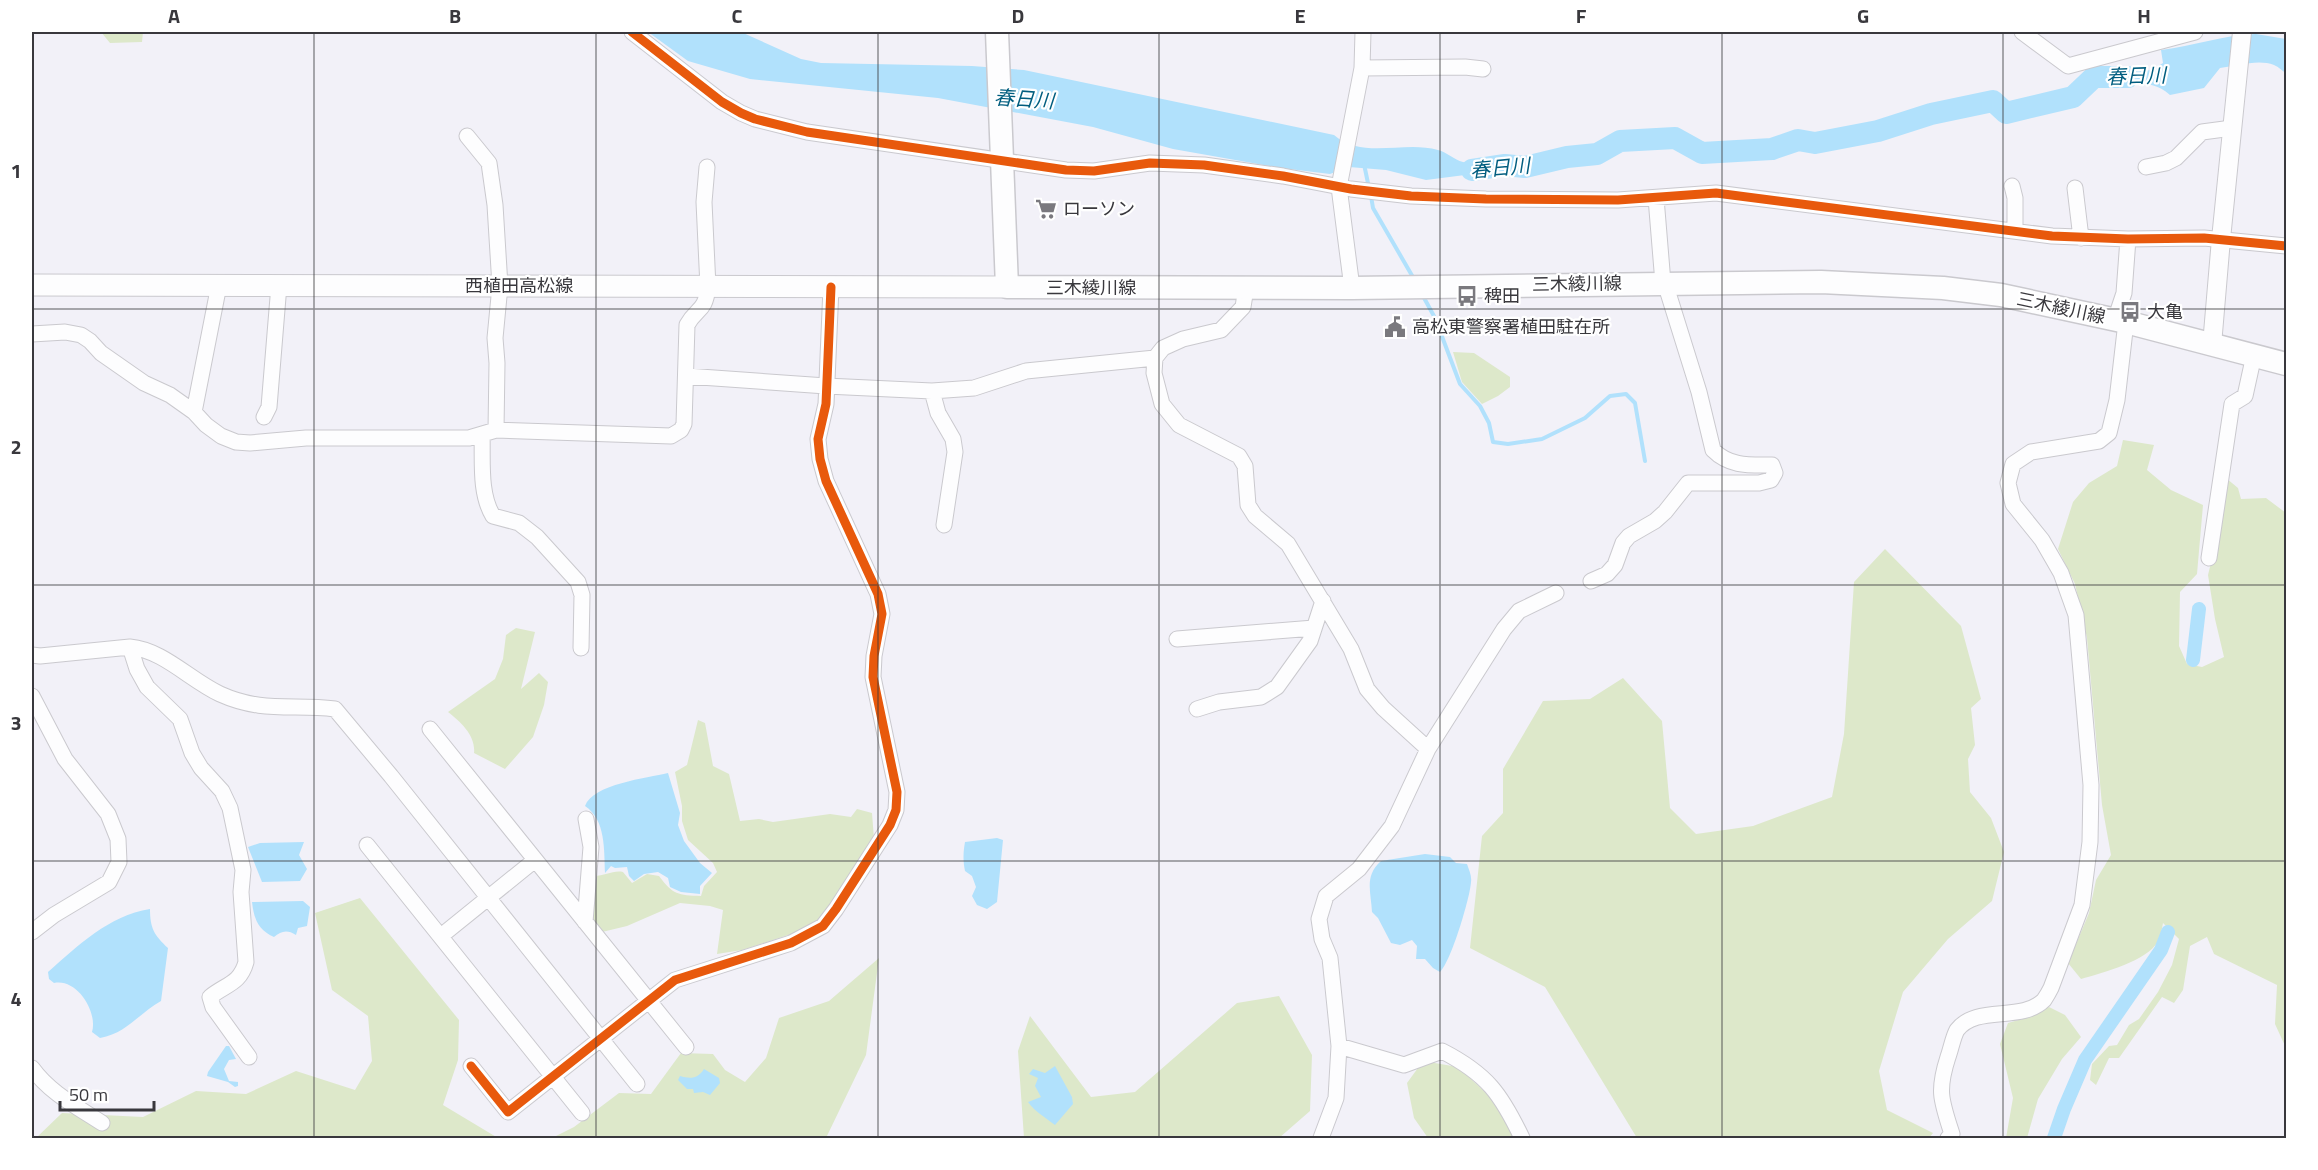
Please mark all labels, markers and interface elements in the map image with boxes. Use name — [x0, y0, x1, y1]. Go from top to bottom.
text: A — [168, 0, 180, 31]
text: B — [449, 0, 461, 31]
text: C — [732, 0, 743, 31]
text: D — [1012, 0, 1024, 31]
text: E — [1294, 0, 1306, 31]
text: F — [1576, 0, 1587, 31]
text: G — [1857, 0, 1869, 31]
text: H — [2137, 0, 2151, 31]
water label: 春日川 — [2105, 59, 2169, 92]
water label: 春日川 — [993, 81, 1057, 116]
water label: 春日川 — [1469, 149, 1533, 186]
text: 1 — [10, 155, 22, 186]
place label: ローソン — [1063, 195, 1135, 222]
supermarket icon: ローソン — [1034, 197, 1058, 221]
street label: 三木綾川線 — [1532, 269, 1622, 298]
street label: 西植田高松線 — [465, 272, 573, 299]
street label: 三木綾川線 — [1046, 274, 1136, 301]
place label: 稗田 — [1484, 282, 1520, 309]
bus stop icon: 稗田 — [1455, 284, 1479, 308]
street label: 三木綾川線 — [2014, 285, 2108, 330]
place label: 大亀 — [2147, 298, 2183, 325]
bus stop icon: 大亀 — [2118, 300, 2142, 324]
place label: 高松東警察署植田駐在所 — [1412, 313, 1610, 340]
public building icon: 高松東警察署植田駐在所 — [1383, 315, 1407, 339]
text: 2 — [10, 431, 22, 462]
text: 3 — [10, 707, 22, 738]
text: 4 — [10, 983, 22, 1014]
scale bar — [60, 1074, 154, 1112]
text: 50 m — [69, 1081, 108, 1108]

